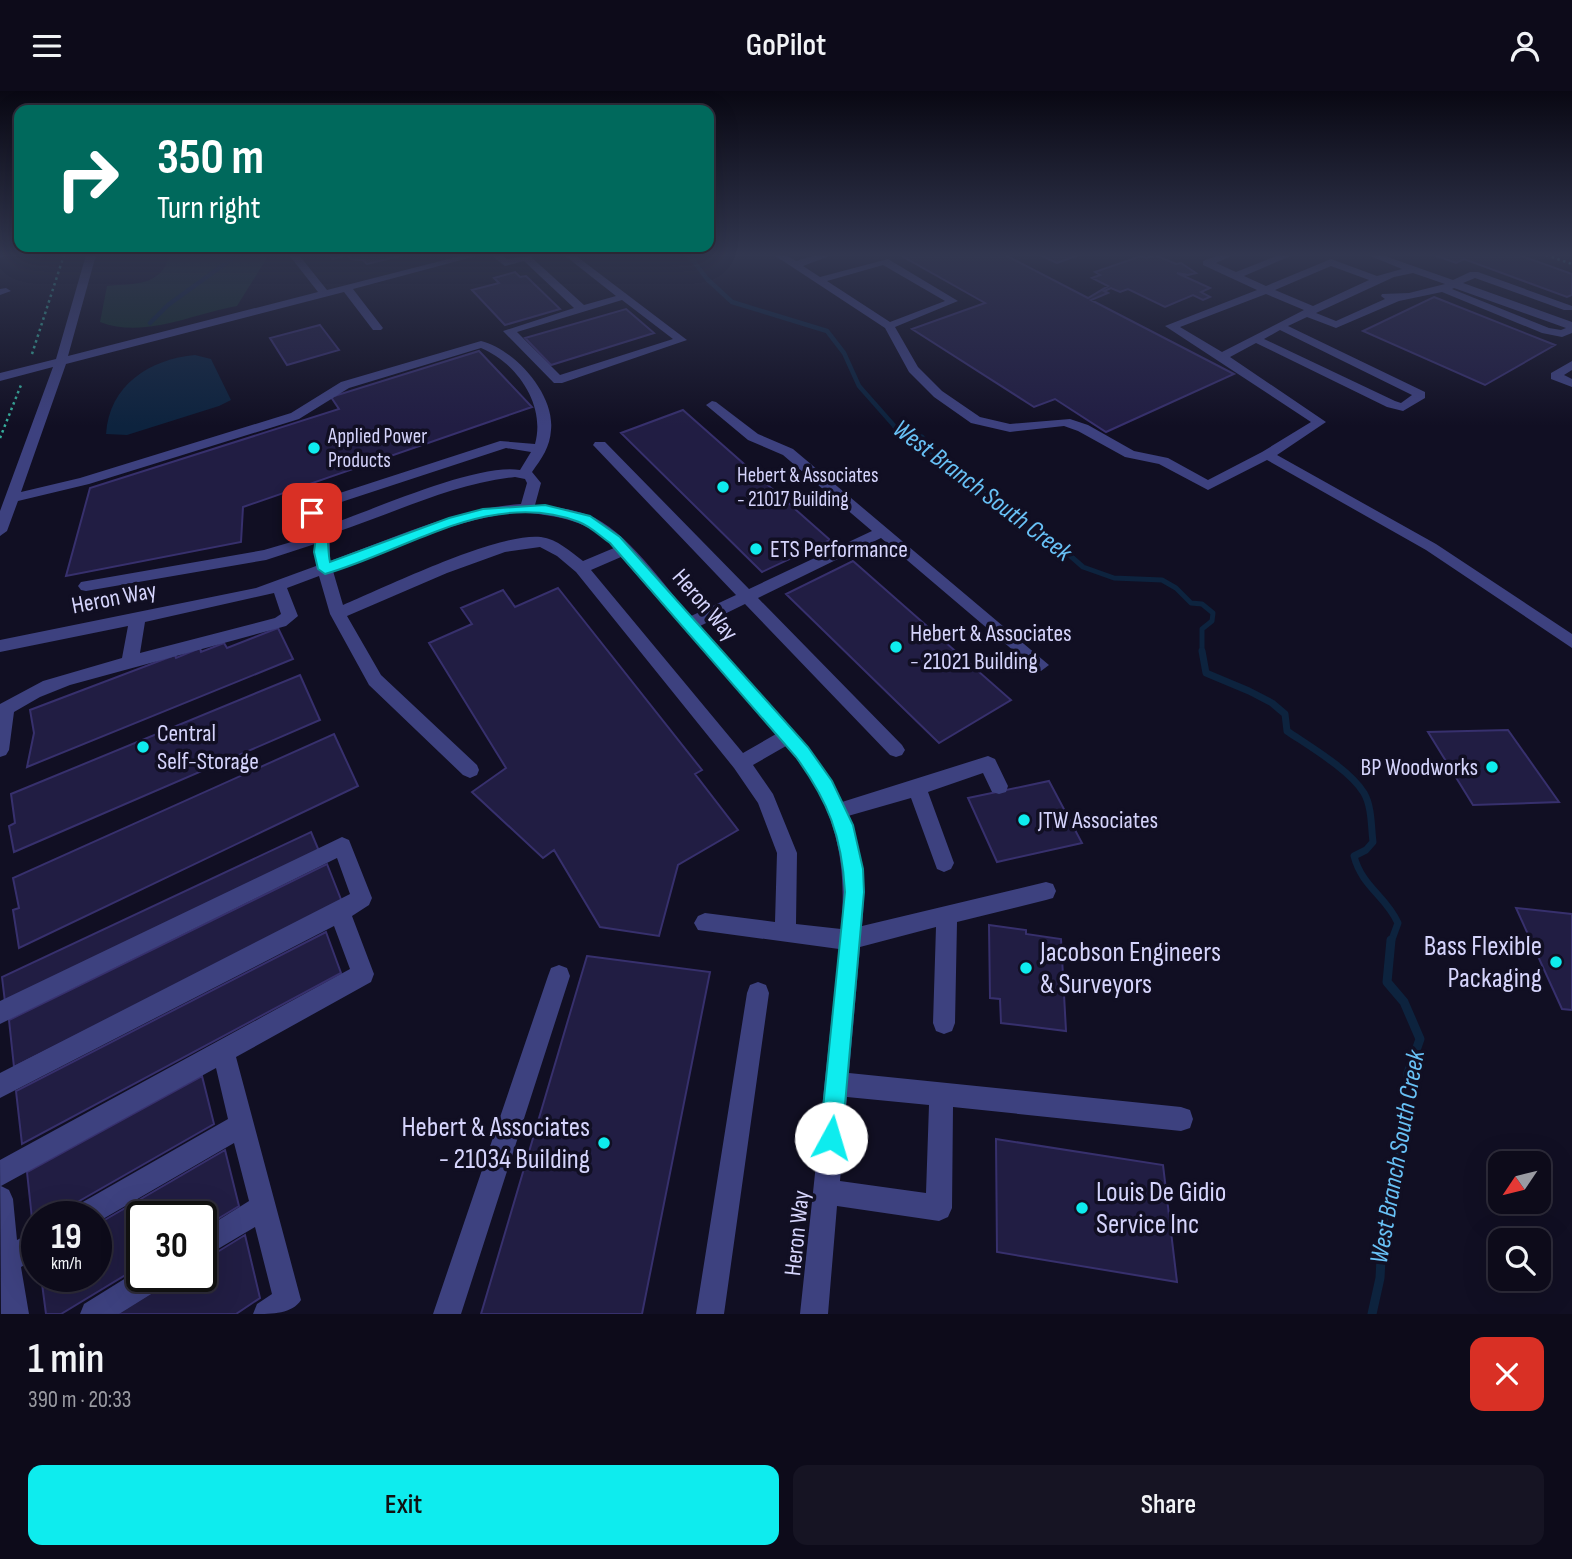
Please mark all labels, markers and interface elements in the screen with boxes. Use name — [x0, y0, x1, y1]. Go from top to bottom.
text: GoPilot — [746, 26, 826, 65]
icon: menu — [28, 27, 66, 65]
icon: person — [1506, 27, 1544, 65]
text: 350 m — [157, 129, 264, 188]
icon: right — [42, 133, 133, 224]
text: Turn right — [157, 189, 261, 228]
water label: West Branch South Creek — [886, 414, 1079, 569]
place label: Applied Power Products — [327, 424, 427, 473]
marker: Applied Power Products — [306, 440, 322, 456]
place label: Hebert & Associates - 21017 Building — [737, 463, 878, 512]
marker: Hebert & Associates - 21017 Building — [715, 479, 731, 495]
pin — [282, 483, 342, 543]
icon: arrive — [293, 494, 331, 532]
place label: ETS Performance — [770, 535, 908, 564]
marker: ETS Performance — [748, 541, 764, 557]
street label: Heron Way — [666, 563, 744, 647]
street label: Heron Way — [69, 576, 159, 620]
place label: Hebert & Associates - 21021 Building — [910, 619, 1072, 676]
marker: Hebert & Associates - 21021 Building — [888, 639, 904, 655]
place label: Central Self-Storage — [157, 719, 259, 776]
marker: Central Self-Storage — [135, 739, 151, 755]
place label: BP Woodworks — [1361, 753, 1478, 782]
marker: BP Woodworks — [1484, 759, 1500, 775]
place label: JTW Associates — [1037, 806, 1158, 835]
marker: JTW Associates — [1016, 812, 1032, 828]
place label: Bass Flexible Packaging — [1424, 930, 1542, 995]
place label: Jacobson Engineers & Surveyors — [1039, 936, 1221, 1001]
marker: Bass Flexible Packaging — [1548, 954, 1564, 970]
marker: Jacobson Engineers & Surveyors — [1018, 960, 1034, 976]
water label: West Branch South Creek — [1364, 1047, 1432, 1266]
position arrow — [794, 1101, 868, 1175]
place label: Hebert & Associates - 21034 Building — [401, 1111, 590, 1176]
marker: Hebert & Associates - 21034 Building — [596, 1135, 612, 1151]
north arrow — [1488, 1151, 1550, 1215]
map controls — [1488, 1151, 1551, 1291]
place label: Louis De Gidio Service Inc — [1096, 1176, 1226, 1241]
street label: Heron Way — [778, 1189, 816, 1277]
marker: Louis De Gidio Service Inc — [1074, 1200, 1090, 1216]
speed limit sign: 30 — [126, 1201, 217, 1292]
text: 19 — [51, 1216, 82, 1259]
button: search — [1488, 1228, 1551, 1291]
text: km/h — [51, 1253, 82, 1274]
text: 1 min — [28, 1334, 104, 1385]
button: close — [1470, 1337, 1544, 1411]
text: 390 m · 20:33 — [28, 1386, 132, 1414]
button: Exit — [28, 1465, 779, 1545]
button: Share — [793, 1465, 1544, 1545]

